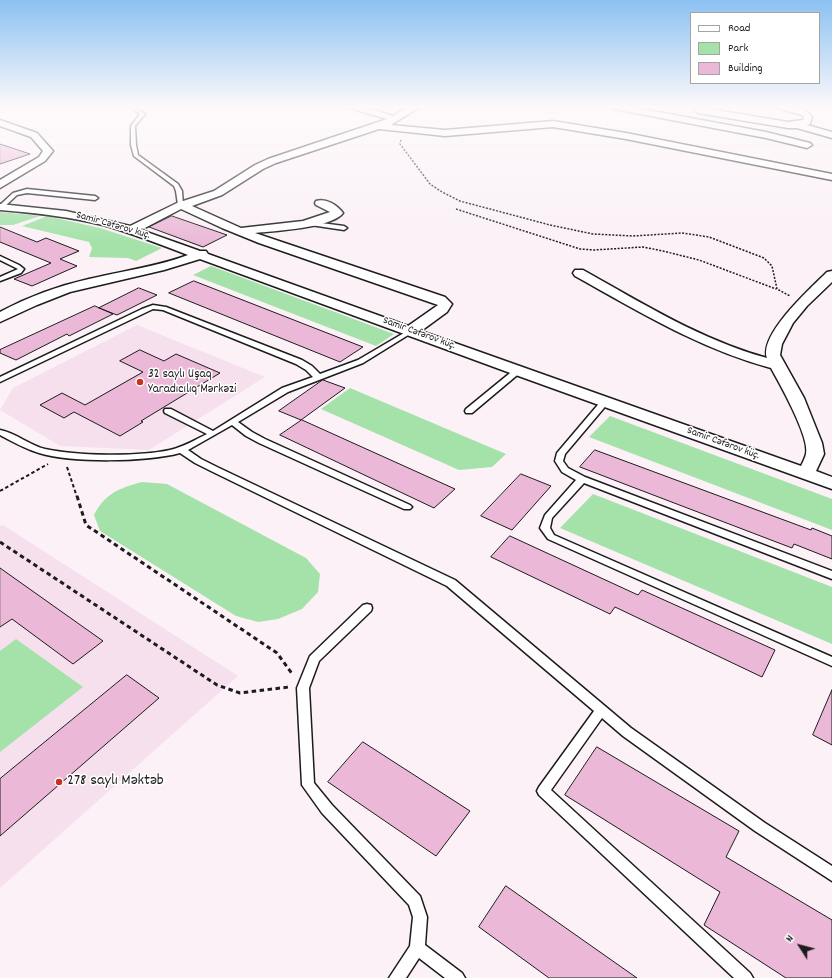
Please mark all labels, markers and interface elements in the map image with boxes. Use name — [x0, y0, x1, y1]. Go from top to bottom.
legend — [690, 12, 820, 84]
text: Road — [728, 20, 750, 37]
text: Park — [728, 40, 748, 57]
text: Building — [728, 60, 763, 77]
street label: Samir Cəfərov küç. — [74, 209, 152, 243]
street label: Samir Cəfərov küç. — [381, 315, 457, 353]
place label: 32 saylı Uşaq Yaradıcılıq Mərkəzi — [148, 367, 236, 398]
marker: 32 saylı Uşaq Yaradıcılıq Mərkəzi — [135, 377, 145, 387]
street label: Samir Cəfərov küç. — [685, 425, 761, 463]
place label: 278 saylı Məktəb — [67, 772, 164, 792]
marker: 278 saylı Məktəb — [54, 777, 64, 787]
north arrow — [780, 926, 820, 966]
text: N — [782, 932, 798, 946]

